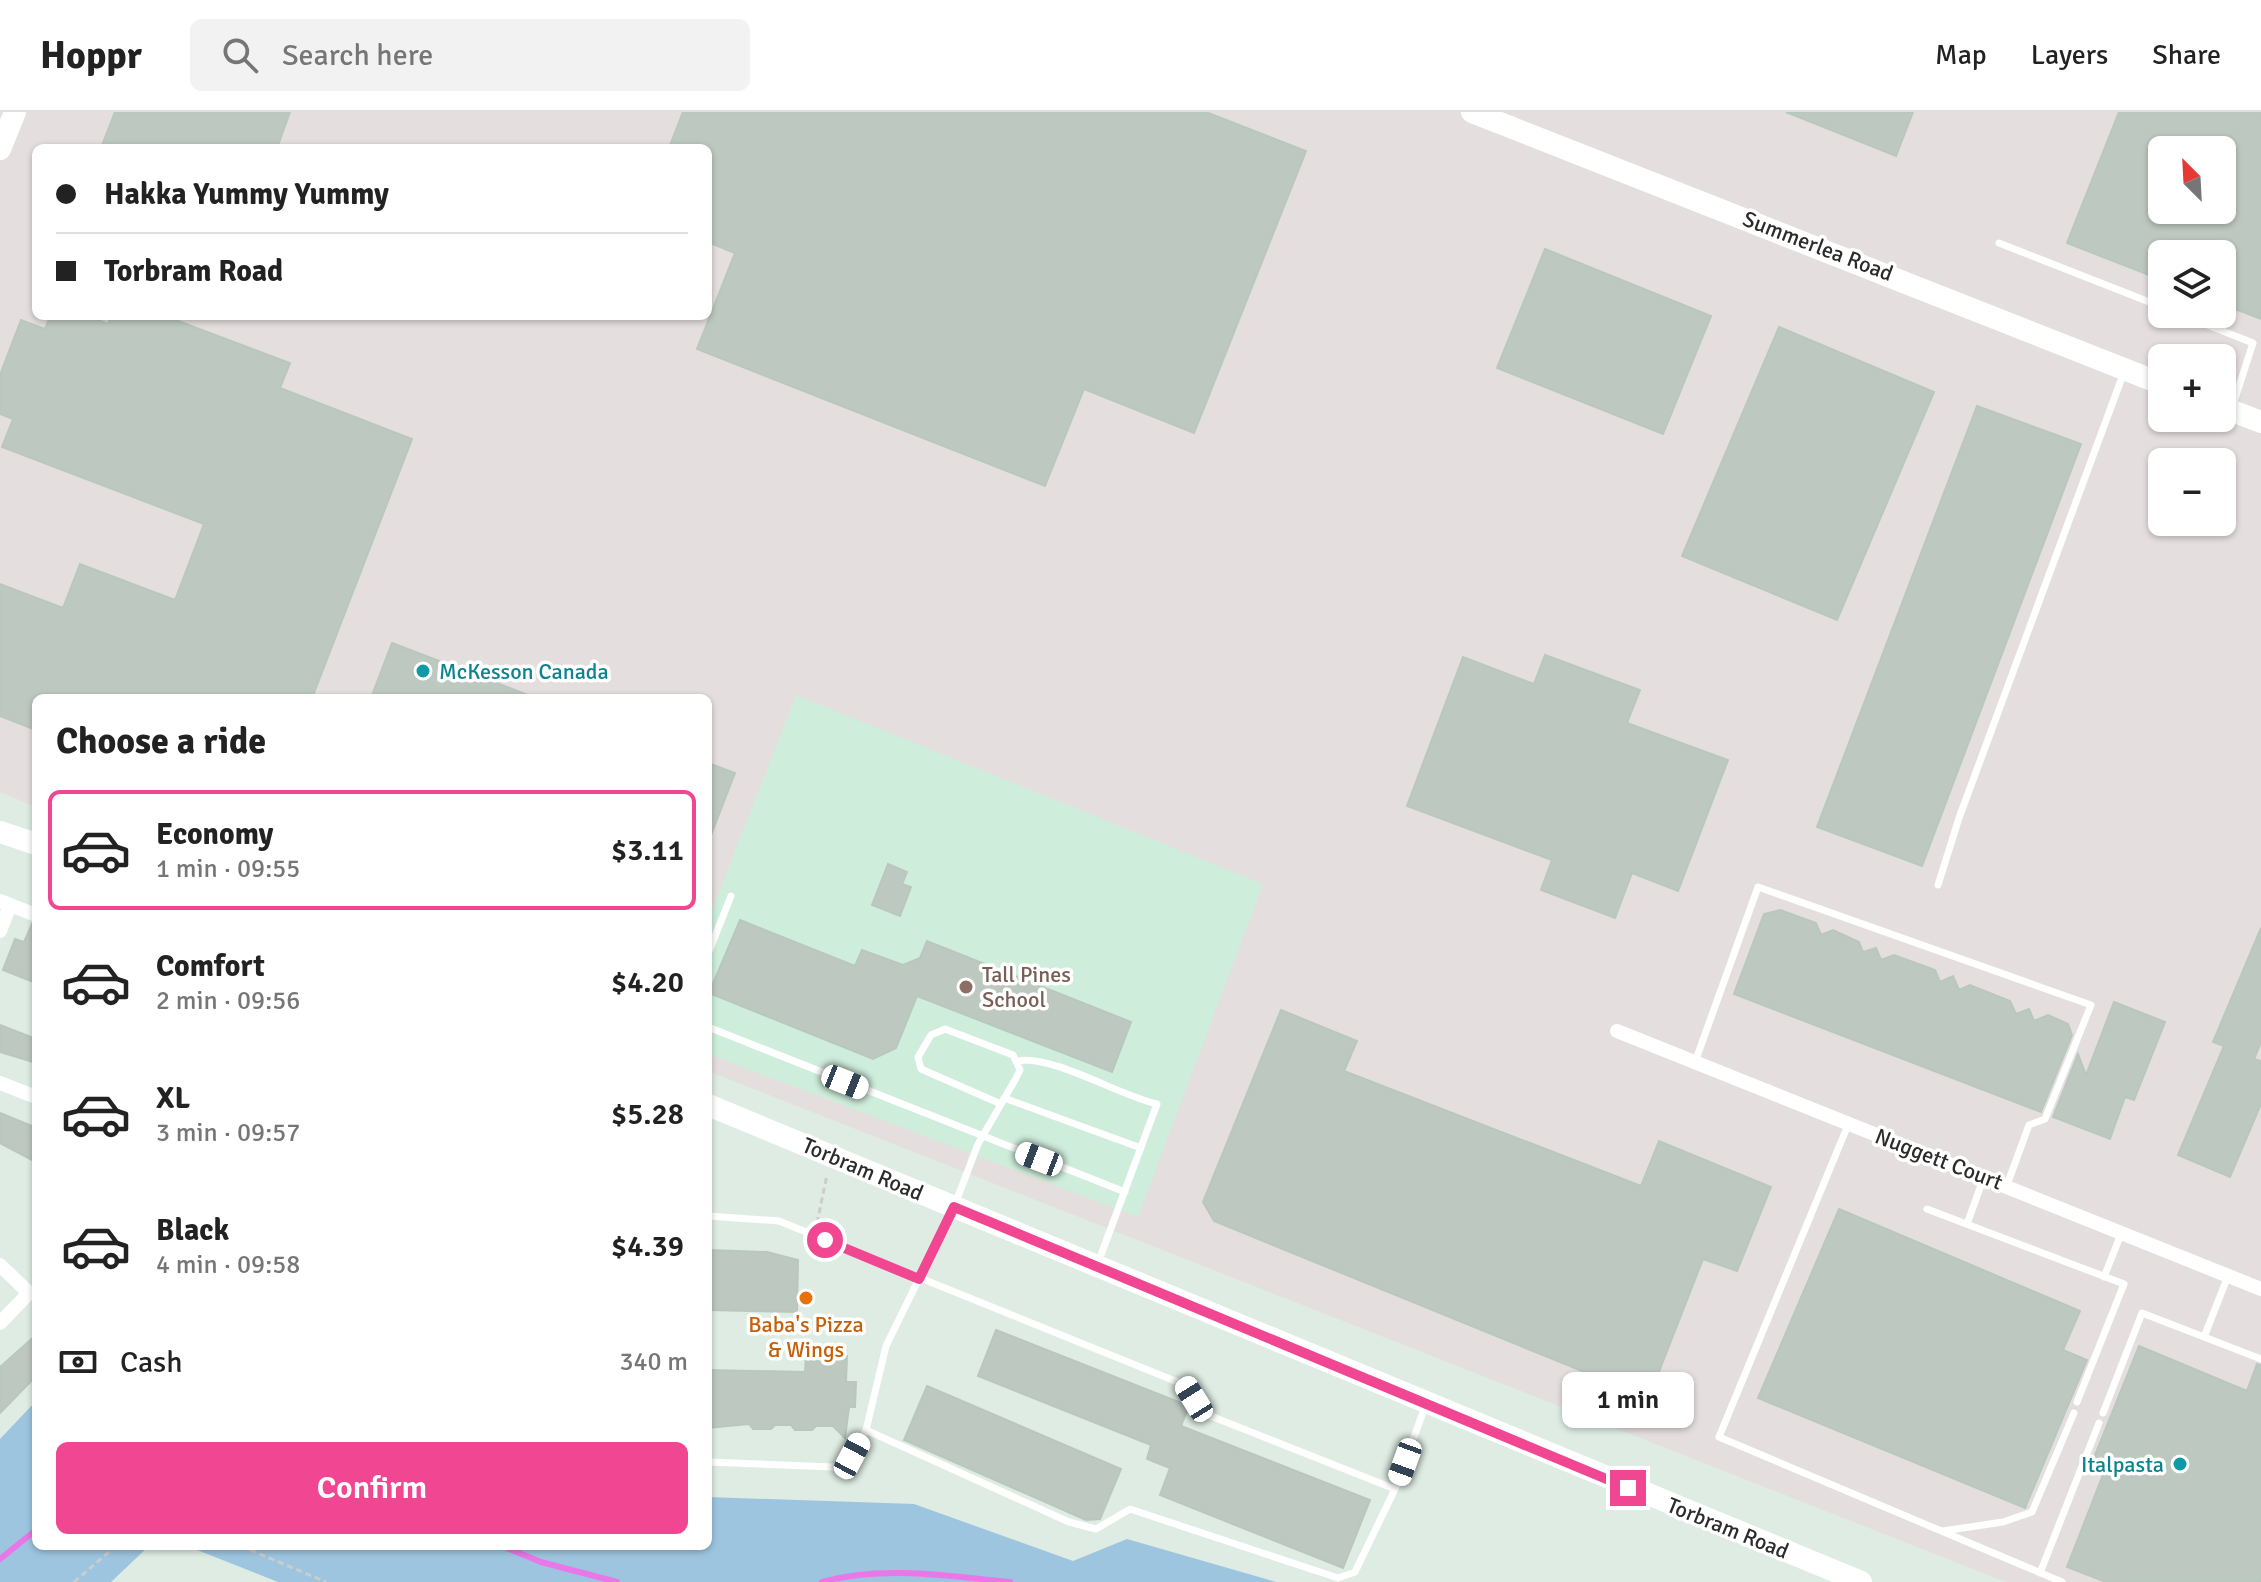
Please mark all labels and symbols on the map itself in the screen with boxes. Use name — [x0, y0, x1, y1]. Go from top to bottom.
north arrow — [2148, 136, 2236, 224]
street label: Summerlea Road — [1739, 205, 1897, 287]
place label: McKesson Canada — [439, 658, 609, 685]
marker: McKesson Canada — [414, 662, 432, 680]
place label: Tall Pines School — [982, 961, 1071, 1013]
marker: Tall Pines School — [957, 978, 975, 996]
car — [818, 1062, 872, 1102]
street label: Nuggett Court — [1871, 1122, 2007, 1196]
street label: Torbram Road — [798, 1131, 928, 1207]
car — [1012, 1139, 1066, 1179]
route start — [807, 1222, 843, 1258]
marker: Baba's Pizza & Wings — [797, 1289, 815, 1307]
place label: Baba's Pizza & Wings — [748, 1311, 864, 1363]
car — [1171, 1372, 1217, 1426]
callout: 1 min — [1562, 1372, 1694, 1428]
car — [830, 1429, 874, 1483]
car — [1386, 1435, 1424, 1489]
place label: Italpasta — [2081, 1451, 2164, 1478]
marker: Italpasta — [2171, 1455, 2189, 1473]
route end — [1610, 1470, 1646, 1506]
street label: Torbram Road — [1663, 1491, 1793, 1565]

